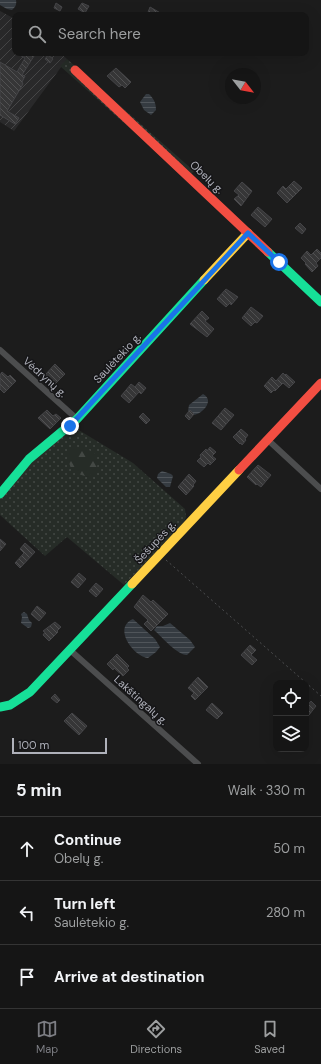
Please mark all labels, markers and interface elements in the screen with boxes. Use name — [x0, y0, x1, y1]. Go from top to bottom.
search box — [12, 12, 309, 56]
icon: search — [26, 23, 48, 45]
text: Search here — [58, 24, 141, 44]
north arrow — [225, 68, 261, 104]
street label: Obelų g. — [187, 157, 227, 197]
route start — [270, 253, 288, 271]
street label: Saulėtekio g. — [90, 330, 144, 386]
street label: Vėdrynų g. — [20, 354, 70, 400]
route end — [61, 417, 79, 435]
street label: Šešupės g. — [131, 517, 179, 567]
street label: Lakštingalų g. — [111, 672, 171, 728]
map controls — [273, 680, 309, 752]
button: locate — [273, 680, 309, 716]
button: layers — [273, 716, 309, 752]
scale bar — [12, 736, 107, 755]
text: 100 m — [18, 738, 49, 752]
text: 5 min — [16, 779, 62, 801]
text: Walk · 330 m — [228, 782, 305, 799]
text: Continue — [54, 830, 122, 850]
icon: ahead — [16, 838, 38, 860]
text: 50 m — [273, 840, 305, 857]
text: Obelų g. — [54, 850, 103, 867]
text: Turn left — [54, 894, 115, 914]
icon: left — [16, 902, 38, 924]
text: 280 m — [266, 904, 305, 921]
text: Saulėtekio g. — [54, 914, 129, 931]
icon: arrive — [16, 966, 38, 988]
text: Arrive at destination — [54, 967, 205, 987]
tab: Map — [36, 1018, 58, 1056]
tab: Directions — [130, 1018, 182, 1056]
tab: Saved — [254, 1018, 285, 1056]

